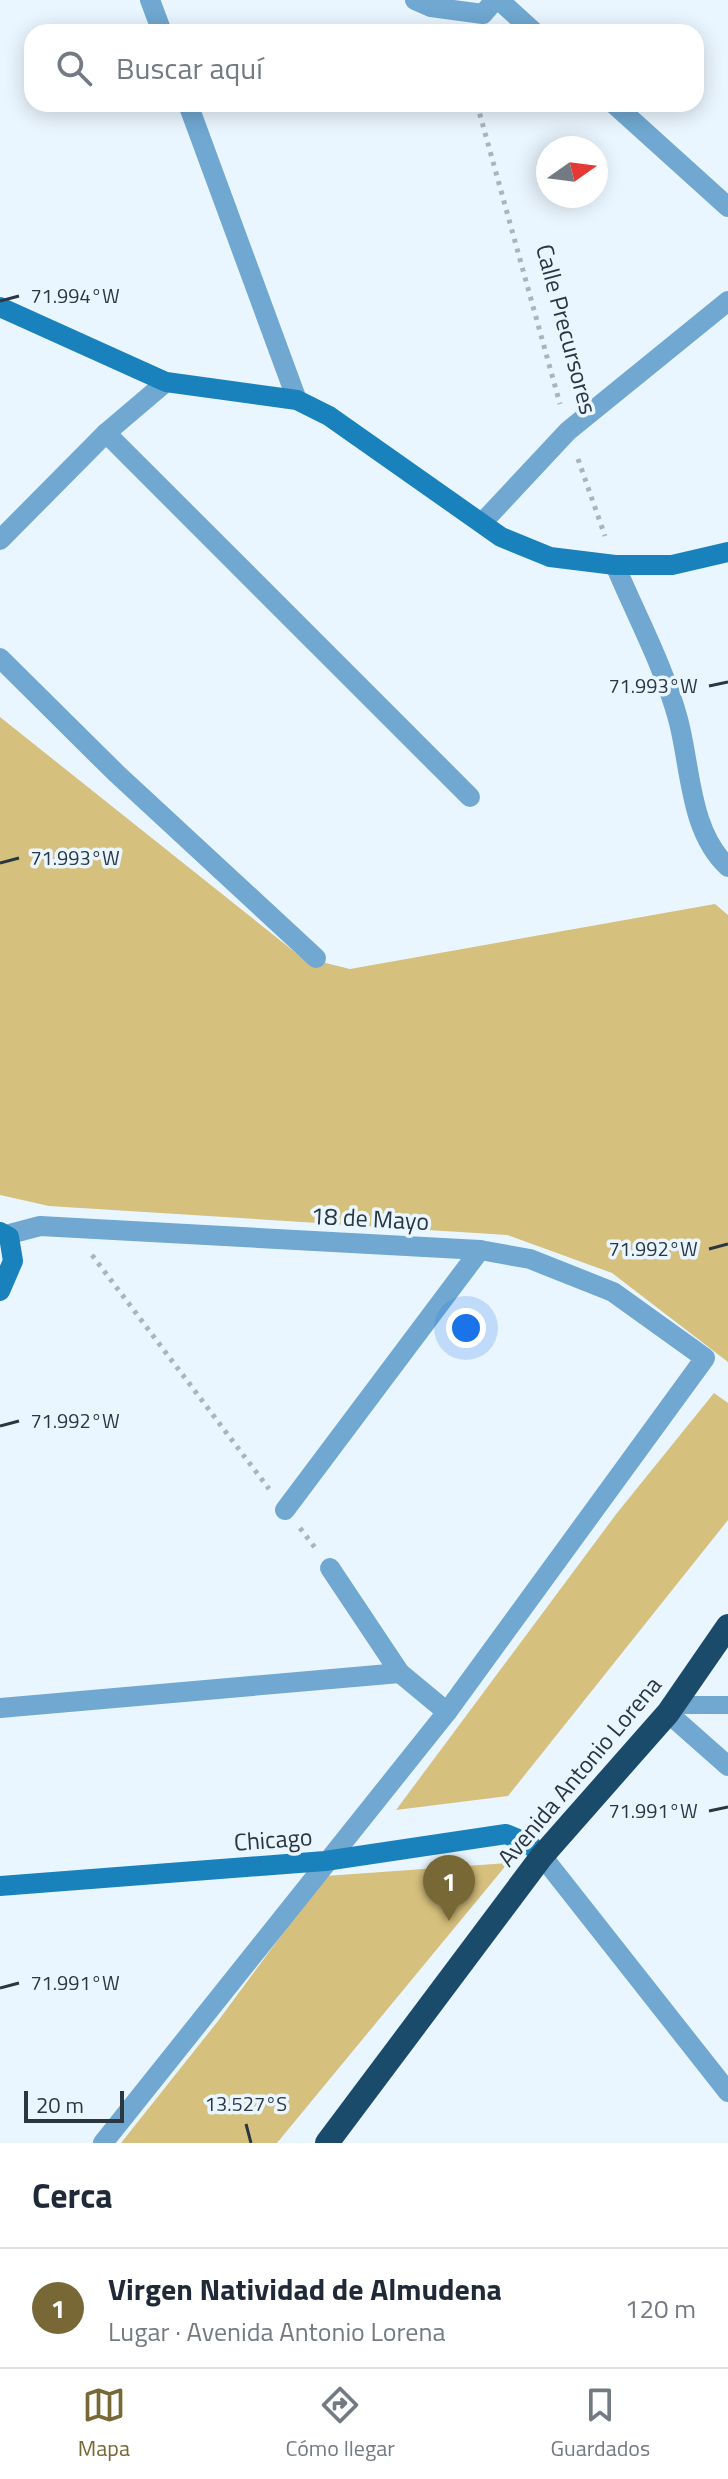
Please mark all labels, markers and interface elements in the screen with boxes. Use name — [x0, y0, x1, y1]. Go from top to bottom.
search box — [24, 24, 704, 112]
text: Buscar aquí — [116, 45, 263, 91]
icon: search — [52, 46, 96, 90]
north arrow — [536, 136, 608, 208]
street label: Calle Precursores — [527, 240, 607, 418]
text: 71.994°W — [30, 280, 120, 311]
text: 71.993°W — [608, 670, 698, 701]
text: 71.993°W — [30, 842, 120, 873]
street label: 18 de Mayo — [310, 1197, 430, 1239]
text: 71.992°W — [608, 1233, 698, 1264]
your location — [446, 1308, 486, 1348]
text: 71.992°W — [30, 1405, 120, 1436]
street label: Avenida Antonio Lorena — [488, 1668, 670, 1874]
text: 71.991°W — [608, 1795, 698, 1826]
street label: Chicago — [232, 1818, 314, 1860]
pin: 1 — [423, 1855, 475, 1921]
text: 71.991°W — [30, 1967, 120, 1998]
scale bar — [24, 2087, 124, 2123]
text: 20 m — [36, 2088, 84, 2122]
text: 13.527°S — [205, 2088, 287, 2119]
text: Cerca — [32, 2169, 113, 2221]
text: Virgen Natividad de Almudena — [108, 2266, 502, 2312]
text: 1 — [51, 2289, 65, 2328]
text: 120 m — [625, 2289, 696, 2328]
text: Lugar · Avenida Antonio Lorena — [108, 2312, 445, 2351]
tab: Mapa — [78, 2383, 130, 2465]
tab: Cómo llegar — [285, 2383, 395, 2465]
tab: Guardados — [550, 2383, 650, 2465]

